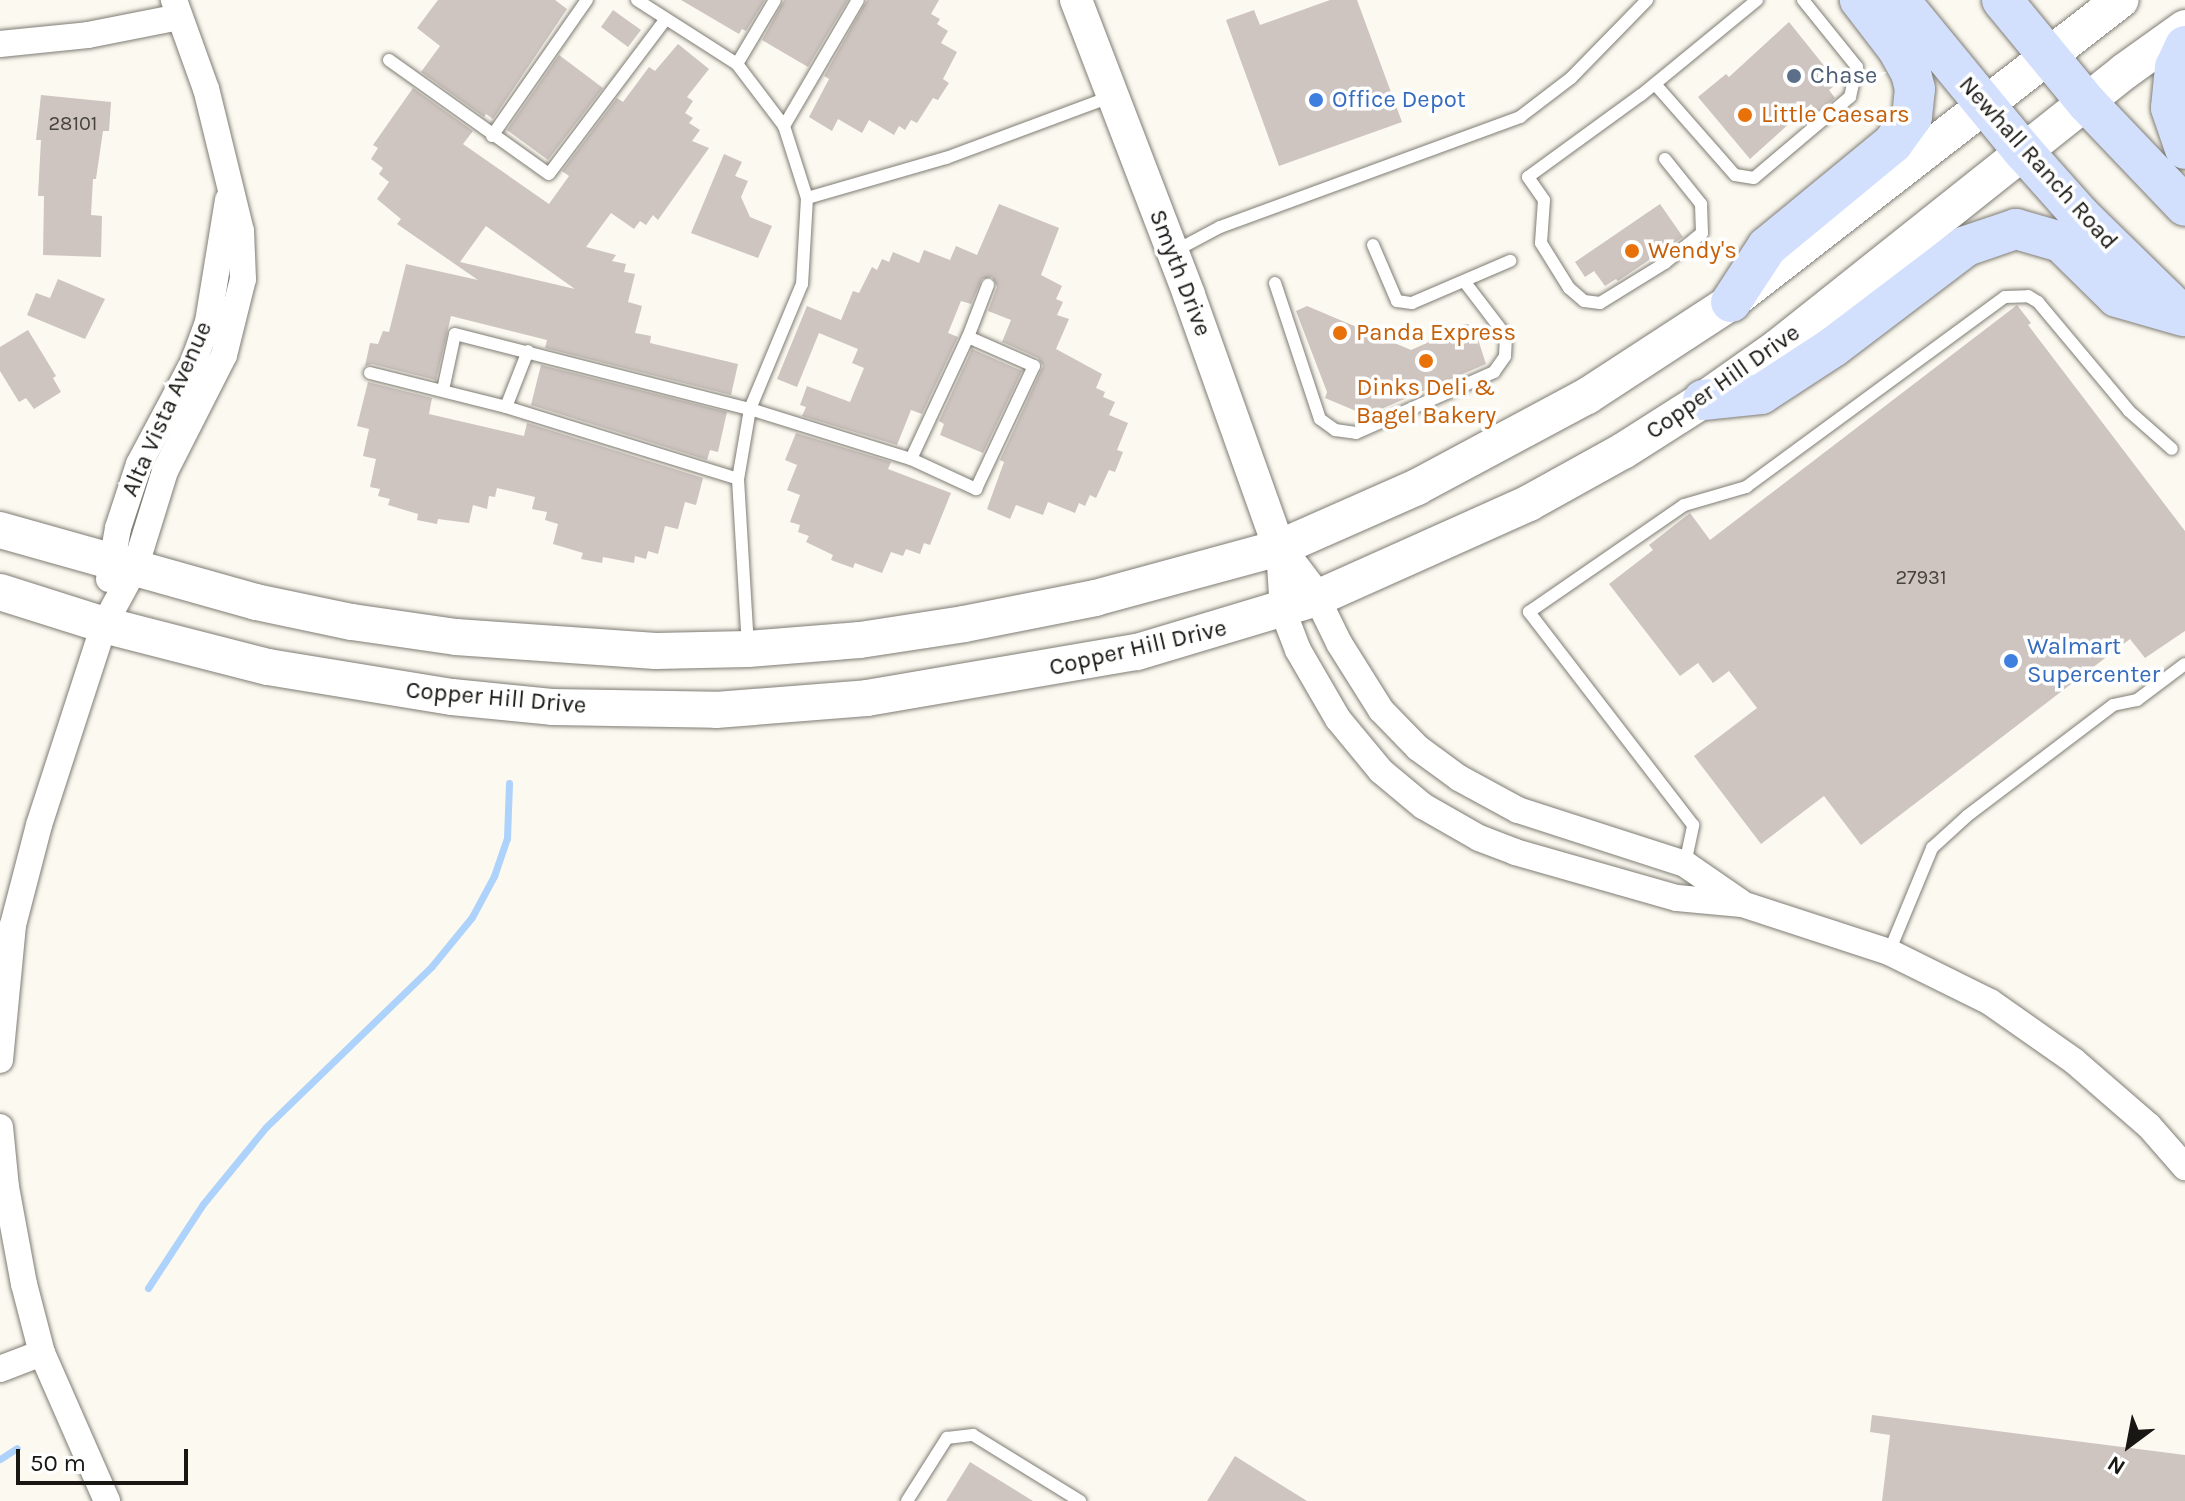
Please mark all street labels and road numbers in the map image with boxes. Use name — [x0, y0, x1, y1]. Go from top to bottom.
street label: Newhall Ranch Road — [1953, 70, 2123, 256]
street label: Smyth Drive — [1143, 206, 1217, 340]
street label: Alta Vista Avenue — [115, 317, 219, 501]
street label: Copper Hill Drive — [1641, 318, 1805, 446]
street label: Copper Hill Drive — [1047, 614, 1229, 682]
street label: Copper Hill Drive — [405, 676, 587, 720]

